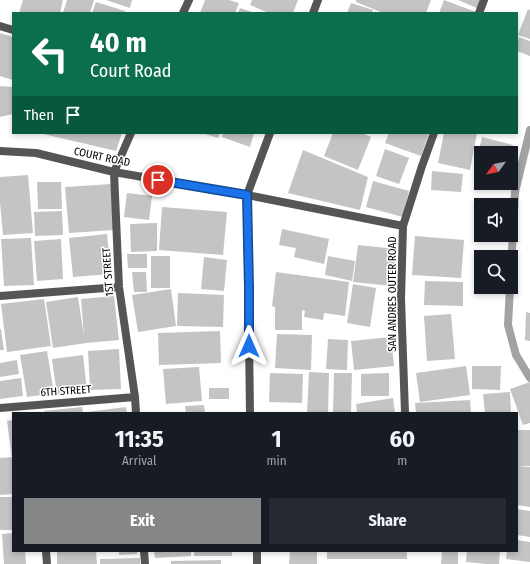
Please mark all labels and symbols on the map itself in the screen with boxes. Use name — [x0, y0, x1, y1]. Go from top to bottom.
street label: COURT ROAD — [73, 145, 131, 169]
north arrow — [474, 146, 518, 190]
pin — [141, 163, 175, 197]
street label: SAN ANDRES OUTER ROAD — [386, 236, 399, 352]
street label: 1ST STREET — [100, 246, 116, 297]
position arrow — [228, 325, 270, 367]
street label: 6TH STREET — [40, 383, 93, 399]

